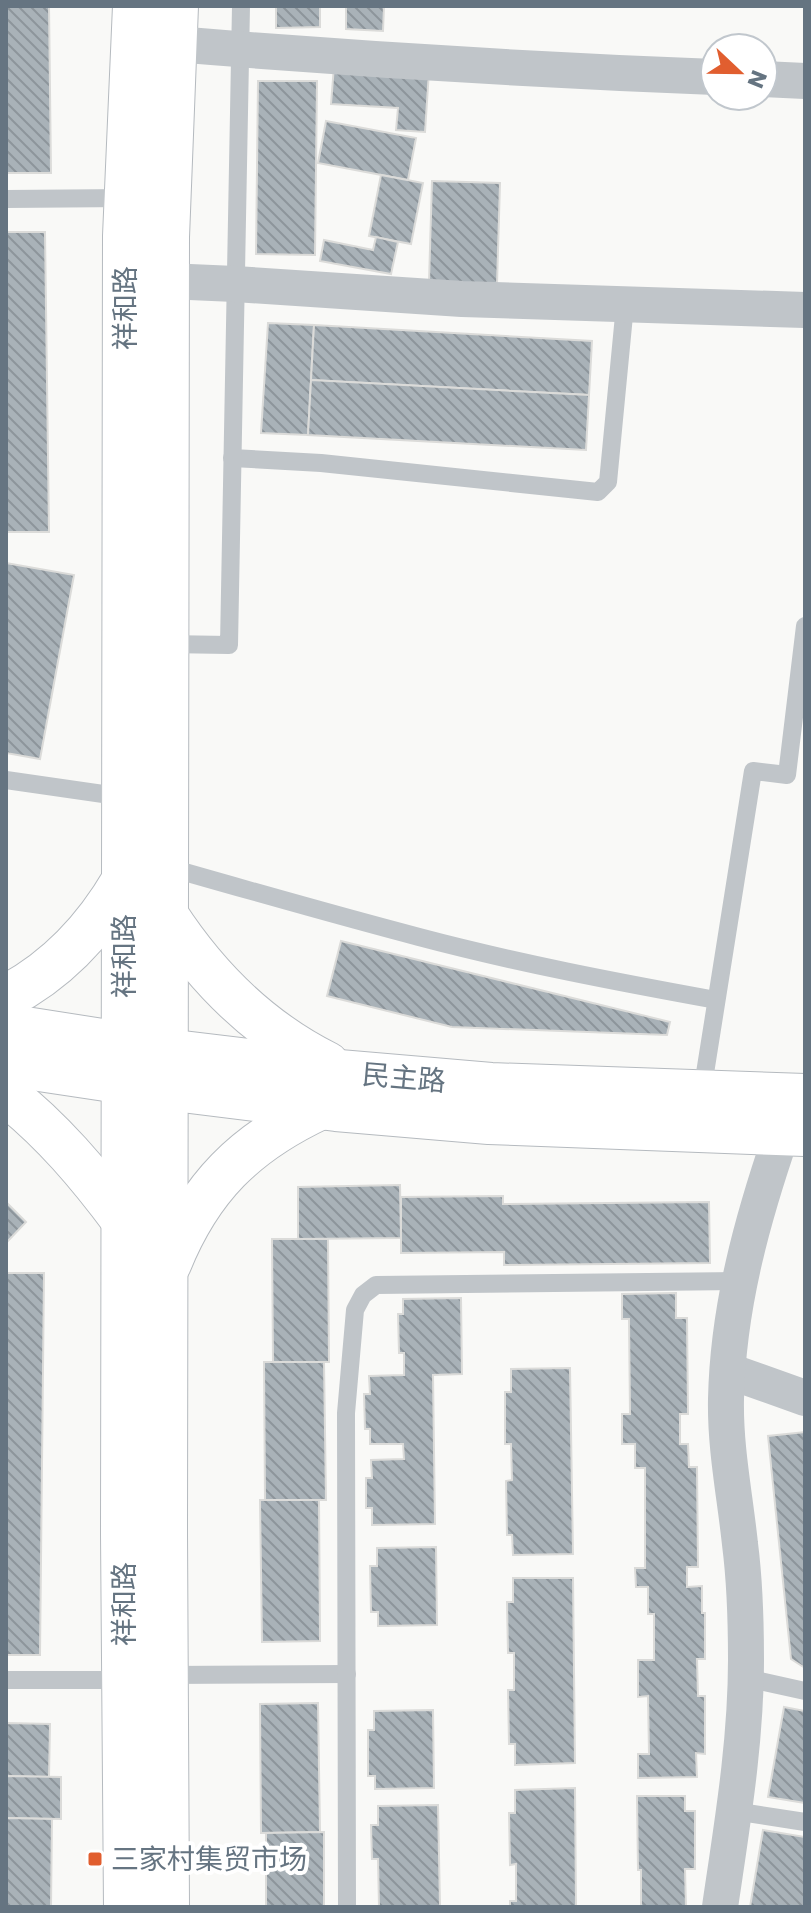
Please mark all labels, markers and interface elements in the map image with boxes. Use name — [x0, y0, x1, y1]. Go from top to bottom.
north arrow — [699, 32, 779, 112]
text: N — [740, 66, 775, 93]
street label: 祥和路 — [106, 266, 145, 350]
street label: 祥和路 — [105, 914, 144, 998]
street label: 民主路 — [360, 1055, 448, 1101]
street label: 祥和路 — [105, 1562, 144, 1646]
place label: 三家村集贸市场 — [111, 1840, 307, 1879]
marker: 三家村集贸市场 — [86, 1850, 104, 1868]

